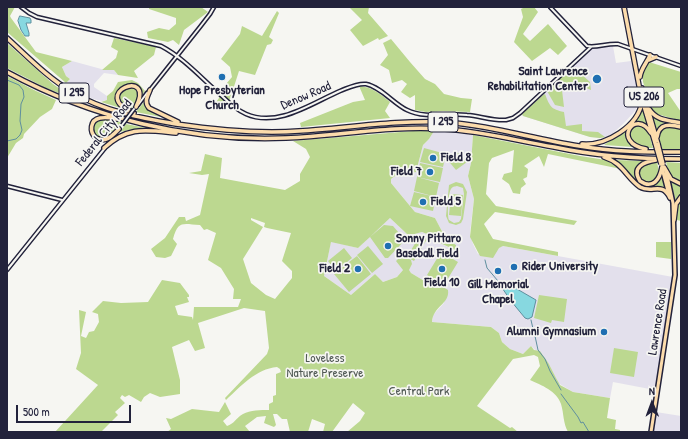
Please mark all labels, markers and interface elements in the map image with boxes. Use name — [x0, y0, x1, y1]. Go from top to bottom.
place label: Saint Lawrence Rehabilitation Center — [488, 64, 588, 95]
marker: Hope Presbyterian Church — [217, 72, 227, 82]
marker: Saint Lawrence Rehabilitation Center — [591, 73, 603, 85]
street label: Denow Road — [279, 79, 333, 113]
road number: I 295 — [59, 83, 89, 103]
place label: Hope Presbyterian Church — [179, 83, 265, 114]
road number: US 206 — [624, 87, 664, 107]
street label: Federal City Road — [72, 97, 136, 169]
road number: I 295 — [428, 112, 458, 132]
place label: Field 8 — [441, 150, 471, 166]
marker: Field 8 — [428, 153, 438, 163]
place label: Field 7 — [391, 164, 422, 180]
marker: Field 7 — [425, 167, 435, 177]
place label: Field 5 — [431, 194, 461, 210]
marker: Field 5 — [418, 197, 428, 207]
place label: Sonny Pittaro Baseball Field — [396, 231, 461, 262]
marker: Sonny Pittaro Baseball Field — [383, 241, 393, 251]
place label: Rider University — [522, 259, 598, 275]
place label: Field 2 — [319, 261, 350, 277]
marker: Rider University — [509, 262, 519, 272]
marker: Field 2 — [353, 264, 363, 274]
marker: Field 10 — [437, 264, 447, 274]
marker: Gill Memorial Chapel — [493, 266, 503, 276]
place label: Field 10 — [424, 275, 460, 291]
place label: Gill Memorial Chapel — [467, 277, 529, 308]
street label: Lawrence Road — [645, 288, 671, 356]
place label: Alumni Gymnasium — [507, 324, 596, 340]
marker: Alumni Gymnasium — [599, 327, 609, 337]
park label: Loveless Nature Preserve — [287, 351, 363, 382]
north arrow — [632, 383, 672, 423]
park label: Central Park — [389, 384, 449, 400]
text: N — [649, 384, 655, 398]
scale bar — [18, 397, 133, 423]
text: 500 m — [23, 403, 50, 420]

